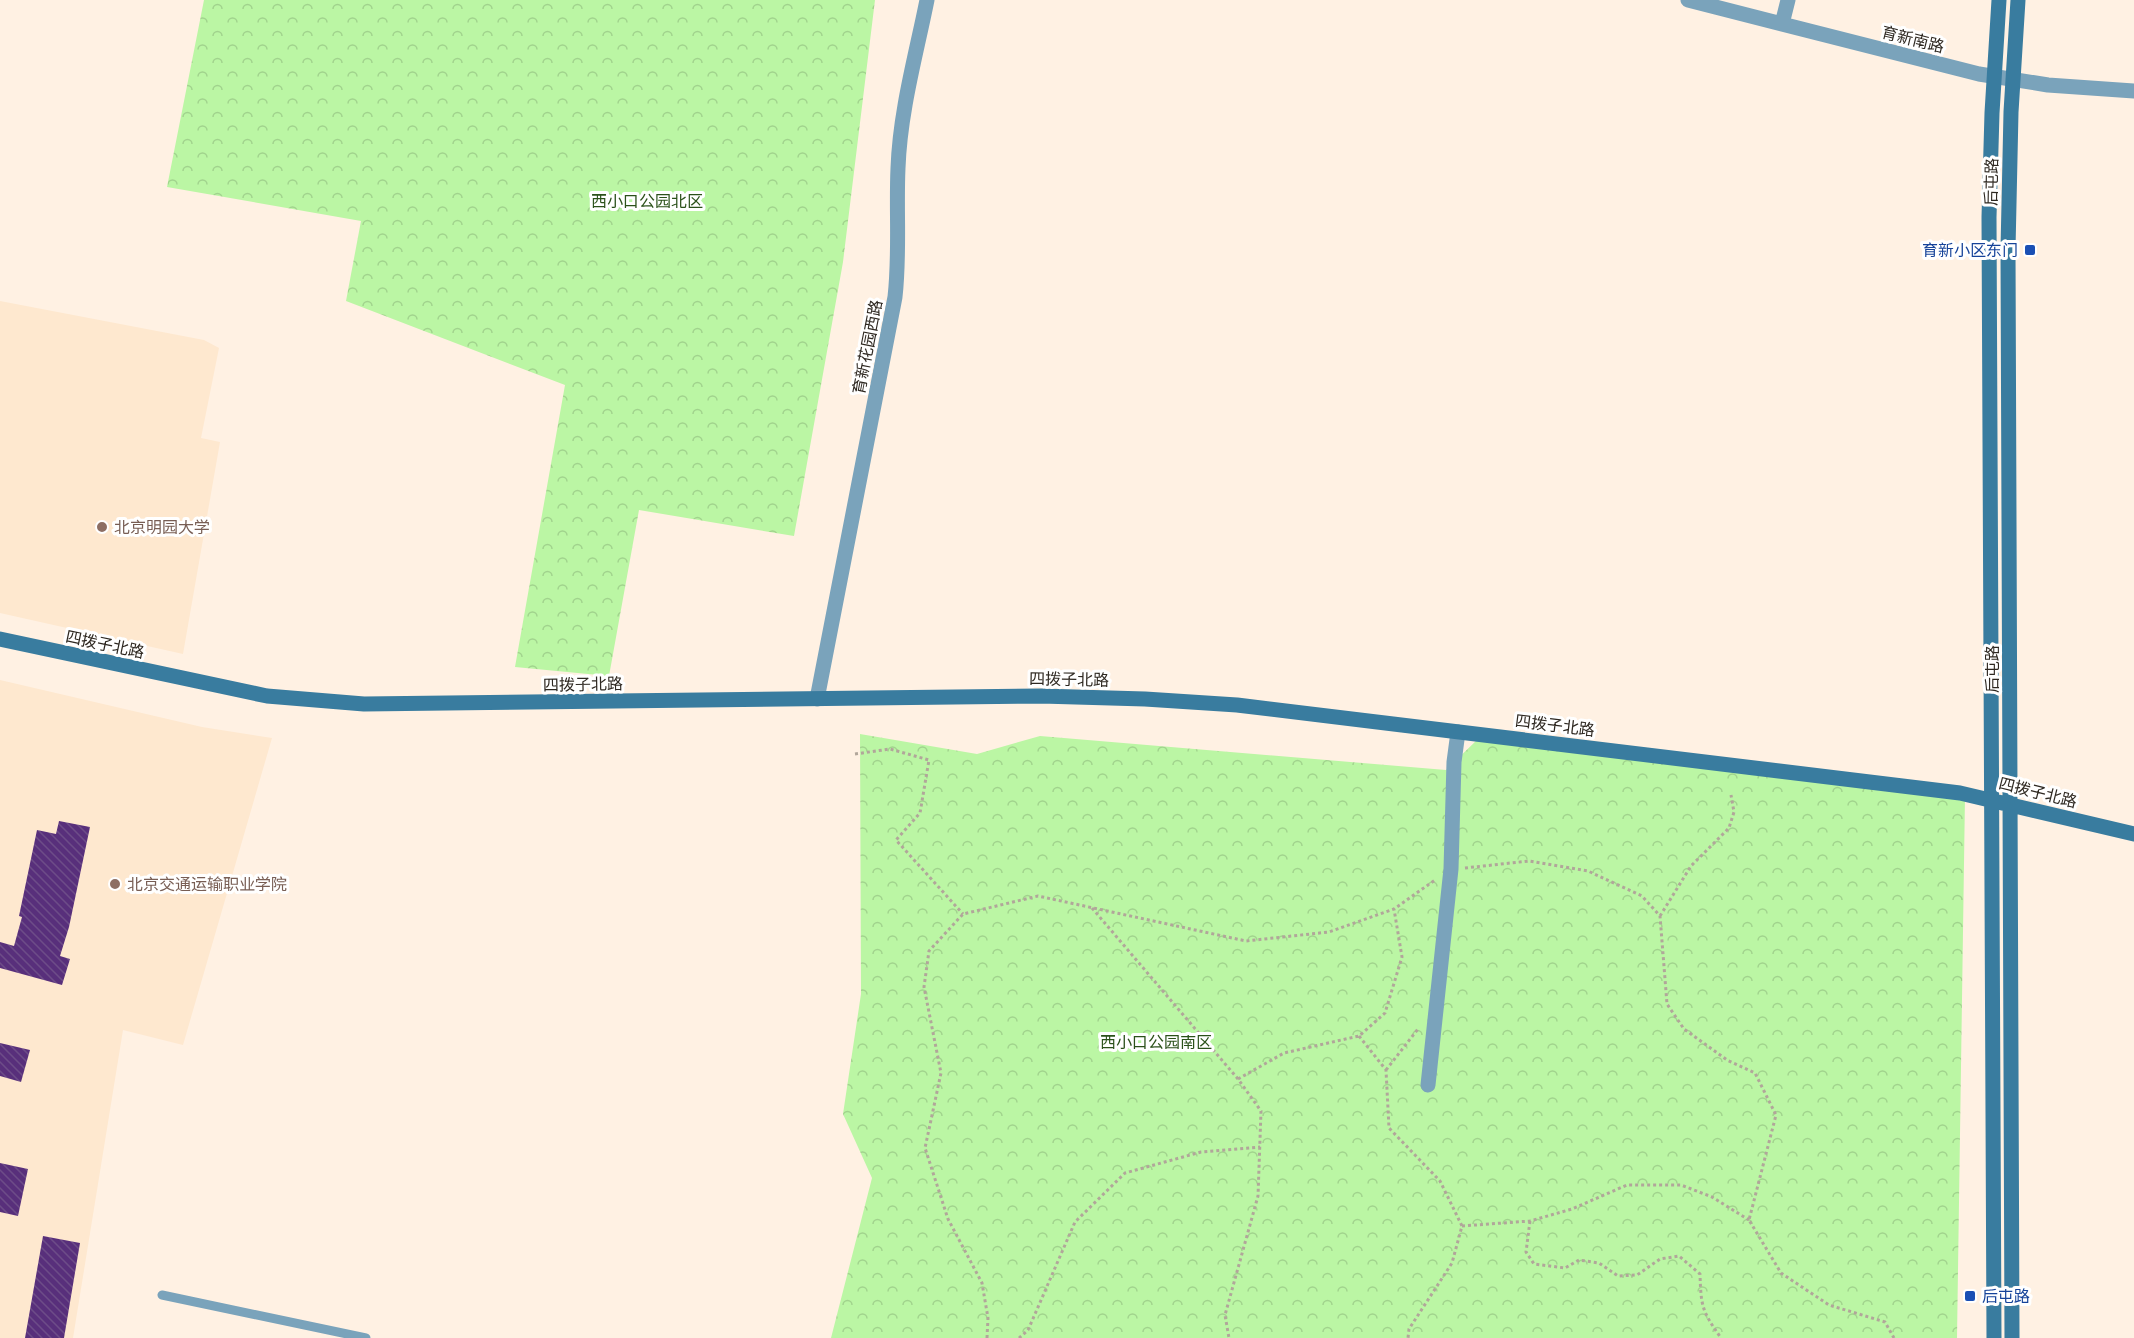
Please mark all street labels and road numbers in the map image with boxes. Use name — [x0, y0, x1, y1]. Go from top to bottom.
street label: 育新南路 — [1879, 21, 1947, 57]
street label: 后屯路 — [1980, 158, 2002, 206]
street label: 育新花园西路 — [847, 298, 887, 396]
street label: 四拨子北路 — [64, 625, 146, 663]
street label: 后屯路 — [1981, 645, 2003, 693]
street label: 四拨子北路 — [1029, 667, 1109, 691]
street label: 四拨子北路 — [543, 672, 623, 696]
street label: 四拨子北路 — [1514, 709, 1596, 741]
street label: 四拨子北路 — [1997, 772, 2079, 812]

